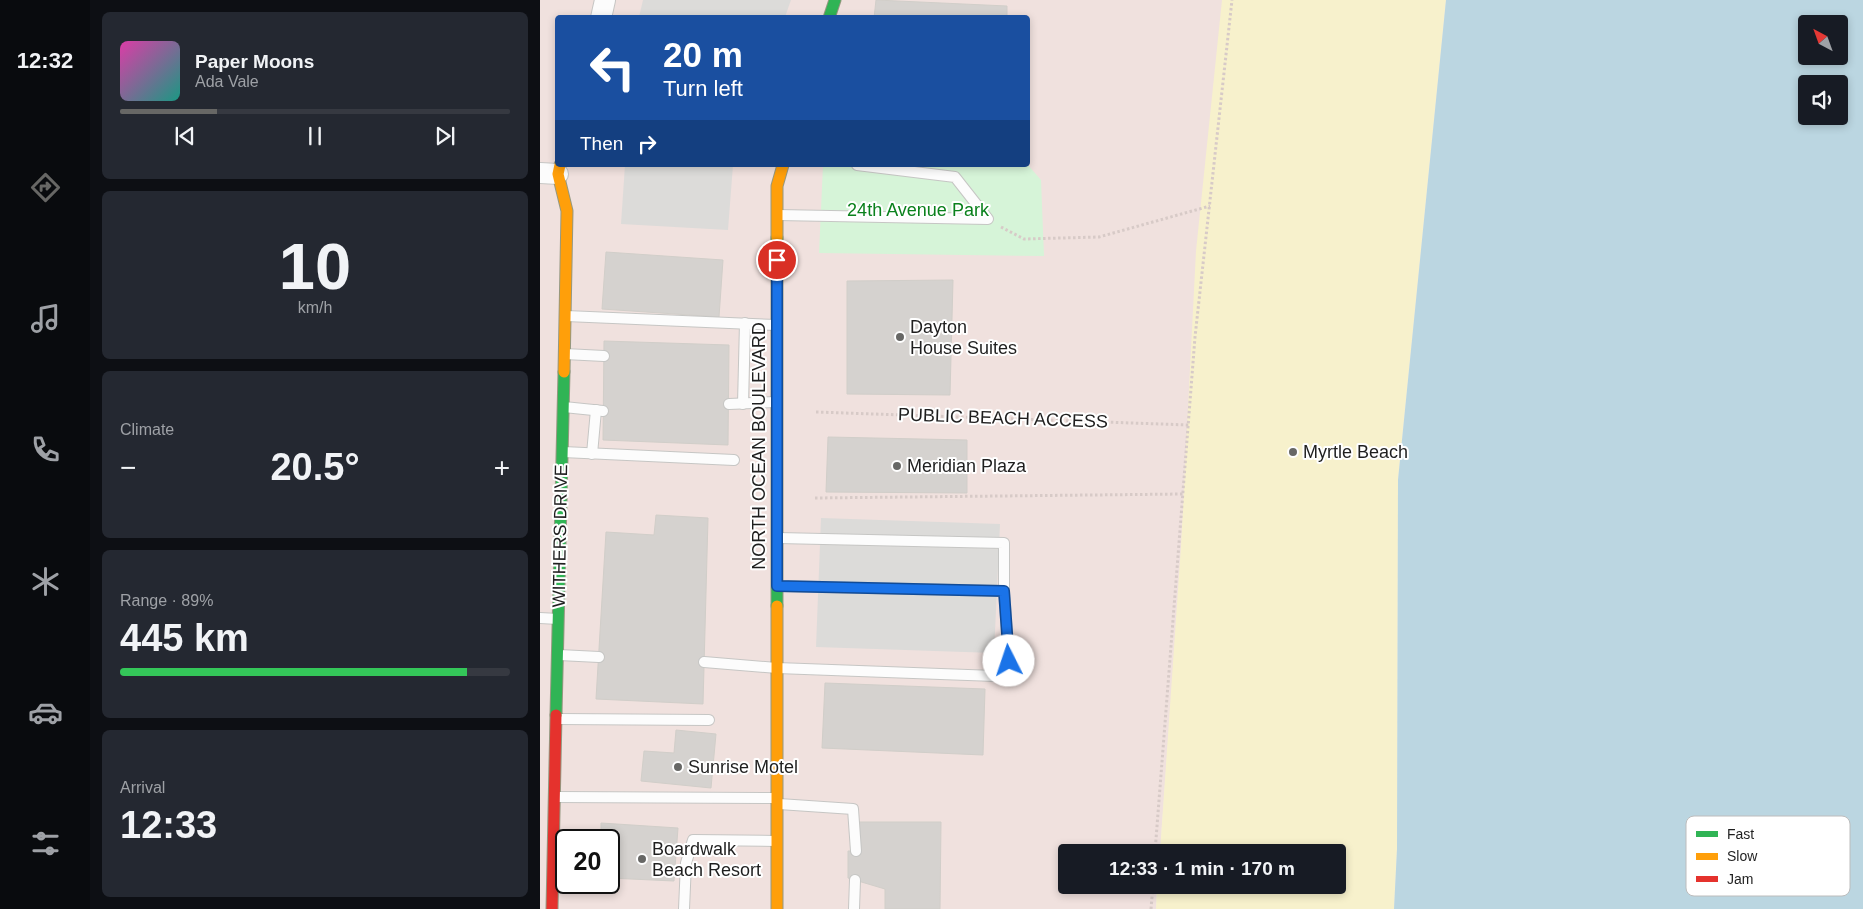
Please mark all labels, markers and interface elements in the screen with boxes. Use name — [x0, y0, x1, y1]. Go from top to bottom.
north arrow — [1798, 15, 1848, 65]
map controls — [1798, 15, 1848, 125]
icon: left — [580, 35, 645, 100]
text: 20 m — [663, 35, 743, 74]
text: 12:32 — [17, 48, 73, 73]
text: Paper Moons — [195, 51, 314, 72]
text: Ada Vale — [195, 73, 259, 90]
button: sound — [1798, 75, 1848, 125]
text: Turn left — [663, 76, 743, 101]
icon: previous — [171, 122, 199, 150]
icon: pause — [301, 122, 329, 150]
icon: next — [431, 122, 459, 150]
icon: right — [633, 130, 661, 158]
text: Then — [580, 133, 623, 154]
icon: directions — [28, 170, 63, 205]
park label: 24th Avenue Park — [847, 200, 990, 220]
text: 10 — [279, 230, 351, 303]
pin — [756, 239, 798, 281]
icon: arrive — [763, 246, 791, 274]
text: km/h — [298, 299, 332, 316]
icon: music — [28, 301, 63, 336]
place label: Dayton House Suites — [910, 317, 1017, 358]
street label: NORTH OCEAN BOULEVARD — [749, 322, 769, 570]
marker: Dayton House Suites — [894, 331, 906, 343]
street label: PUBLIC BEACH ACCESS — [898, 404, 1108, 432]
text: Climate — [120, 421, 174, 438]
icon: phone — [28, 432, 63, 467]
place label: Myrtle Beach — [1303, 442, 1408, 462]
text: 20.5° — [270, 446, 360, 488]
marker: Myrtle Beach — [1287, 446, 1299, 458]
text: − — [120, 452, 136, 483]
text: + — [494, 452, 510, 483]
place label: Meridian Plaza — [907, 456, 1027, 476]
marker: Meridian Plaza — [891, 460, 903, 472]
street label: WITHERS DRIVE — [549, 464, 571, 608]
icon: climate — [28, 564, 63, 599]
text: Range · 89% — [120, 592, 213, 609]
text: 445 km — [120, 617, 249, 659]
position arrow — [982, 634, 1034, 686]
icon: car — [28, 695, 63, 730]
place label: Sunrise Motel — [688, 757, 798, 777]
marker: Sunrise Motel — [672, 761, 684, 773]
text: Arrival — [120, 779, 165, 796]
text: 12:33 — [120, 804, 217, 846]
legend — [1686, 816, 1850, 896]
icon: filters — [28, 826, 63, 861]
text: Fast — [1727, 826, 1754, 842]
speed limit sign: 20 — [555, 829, 620, 894]
place label: Boardwalk Beach Resort — [652, 839, 761, 880]
text: Slow — [1727, 848, 1758, 864]
marker: Boardwalk Beach Resort — [636, 853, 648, 865]
text: 12:33 · 1 min · 170 m — [1109, 858, 1295, 879]
text: Jam — [1727, 871, 1753, 887]

